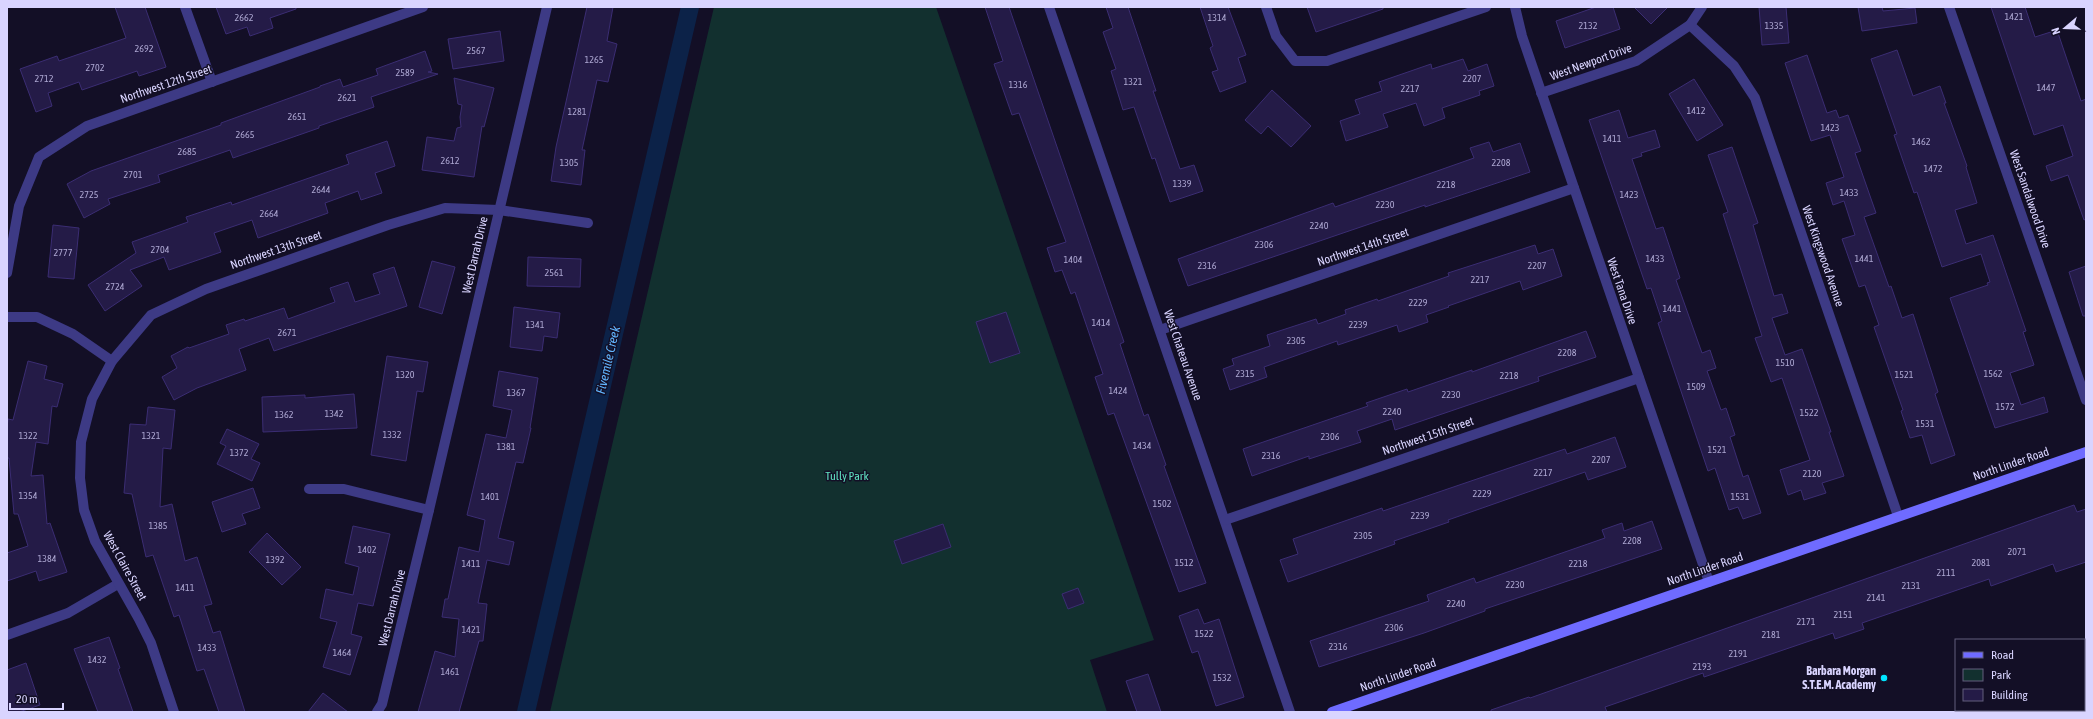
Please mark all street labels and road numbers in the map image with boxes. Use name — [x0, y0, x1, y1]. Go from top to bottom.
street label: West Newport Drive — [1548, 41, 1634, 83]
street label: Northwest 12th Street — [118, 62, 214, 106]
street label: West Sandalwood Drive — [2007, 148, 2053, 250]
street label: West Kingswood Avenue — [1799, 204, 1847, 308]
street label: West Darrah Drive — [459, 215, 491, 295]
street label: Northwest 14th Street — [1315, 225, 1411, 269]
street label: Northwest 13th Street — [228, 228, 324, 272]
street label: West Tana Drive — [1604, 256, 1640, 326]
street label: West Chateau Avenue — [1161, 308, 1205, 402]
street label: Northwest 15th Street — [1380, 414, 1476, 458]
street label: North Linder Road — [1971, 444, 2051, 484]
street label: West Claire Street — [100, 529, 150, 604]
street label: North Linder Road — [1665, 549, 1745, 589]
street label: West Darrah Drive — [376, 568, 408, 648]
street label: North Linder Road — [1358, 655, 1438, 695]

